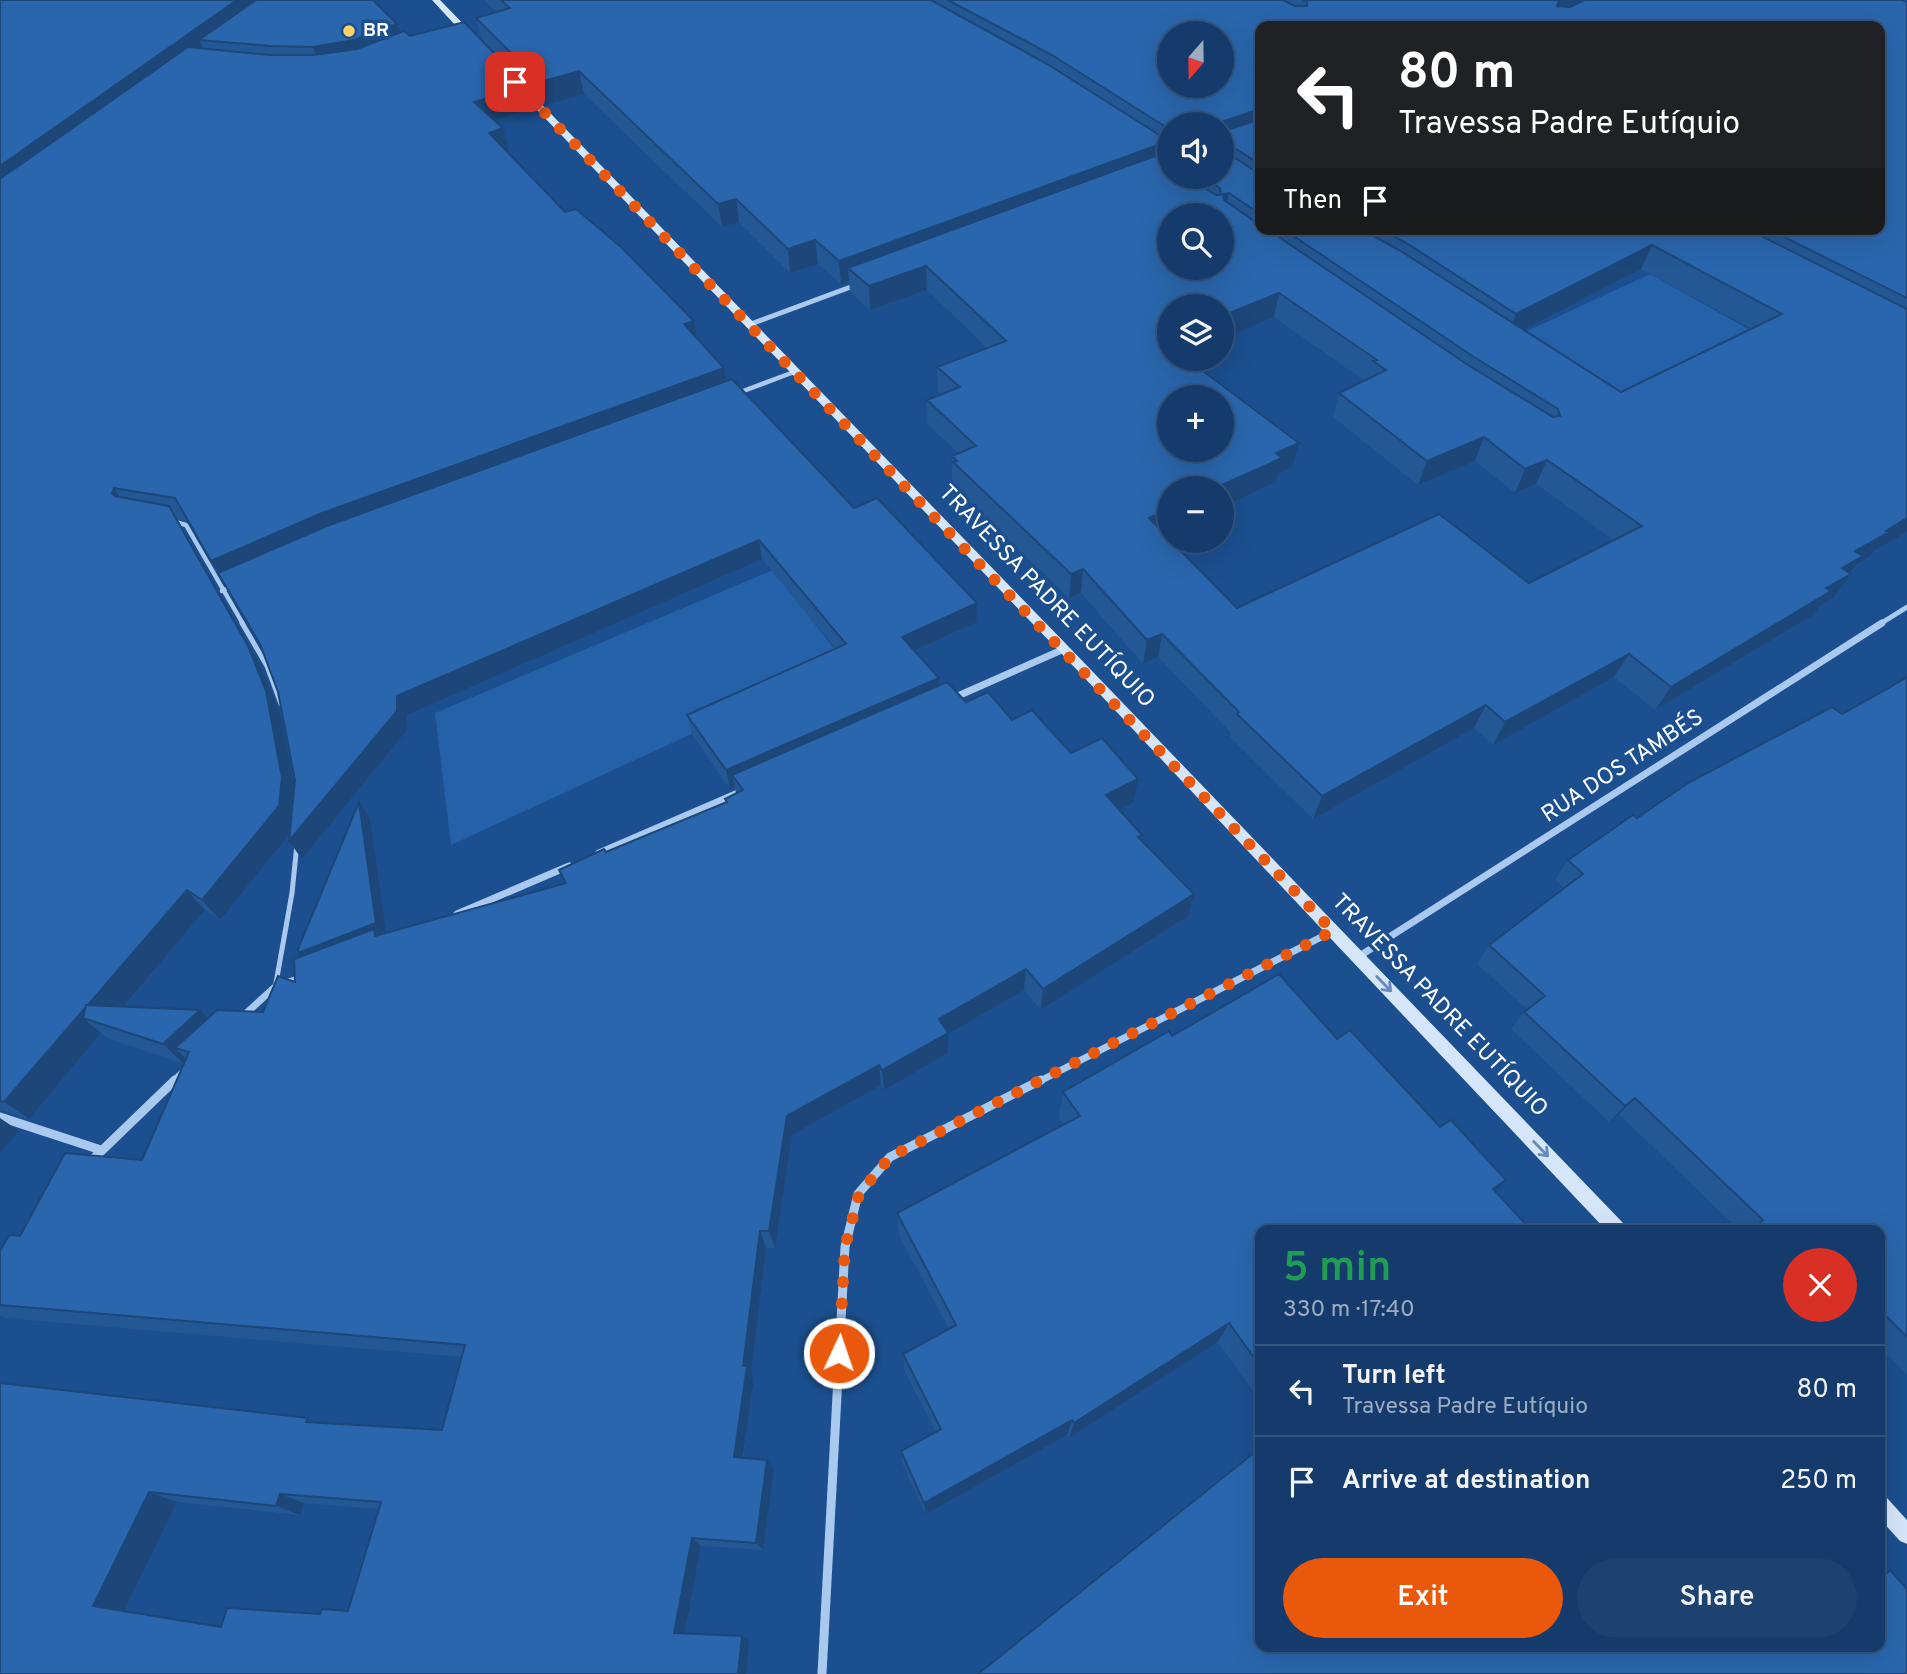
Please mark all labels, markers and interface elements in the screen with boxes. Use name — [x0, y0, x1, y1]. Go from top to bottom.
place label: BR — [363, 19, 389, 43]
north arrow — [1157, 21, 1234, 98]
map controls — [1157, 21, 1234, 553]
marker: BR — [341, 23, 357, 39]
text: 80 m — [1398, 44, 1515, 106]
icon: left — [1283, 49, 1374, 140]
pin — [485, 52, 545, 112]
icon: arrive — [496, 63, 534, 101]
text: Travessa Padre Eutíquio — [1398, 105, 1740, 145]
button: sound — [1157, 112, 1234, 189]
icon: arrive — [1356, 182, 1394, 220]
text: Then — [1283, 185, 1342, 218]
button: search — [1157, 203, 1234, 280]
button: layers — [1157, 294, 1234, 371]
button: + — [1157, 385, 1234, 462]
button: − — [1157, 476, 1234, 553]
street label: TRAVESSA PADRE EUTÍQUIO — [932, 479, 1161, 715]
street label: RUA DOS TAMBÉS — [1536, 703, 1710, 830]
street label: TRAVESSA PADRE EUTÍQUIO — [1325, 888, 1554, 1124]
one-way arrow — [1376, 975, 1393, 992]
one-way arrow — [1532, 1140, 1549, 1157]
text: 5 min — [1283, 1243, 1391, 1296]
button: close — [1783, 1248, 1857, 1322]
text: 330 m · 17:40 — [1283, 1296, 1415, 1325]
position arrow — [802, 1316, 876, 1390]
text: Turn left — [1342, 1360, 1446, 1393]
icon: left — [1283, 1372, 1321, 1410]
text: 80 m — [1797, 1374, 1857, 1407]
text: Travessa Padre Eutíquio — [1342, 1393, 1588, 1422]
icon: arrive — [1283, 1463, 1321, 1501]
text: Arrive at destination — [1342, 1465, 1590, 1498]
text: 250 m — [1780, 1465, 1857, 1498]
button: Exit — [1283, 1558, 1563, 1638]
button: Share — [1577, 1558, 1857, 1638]

